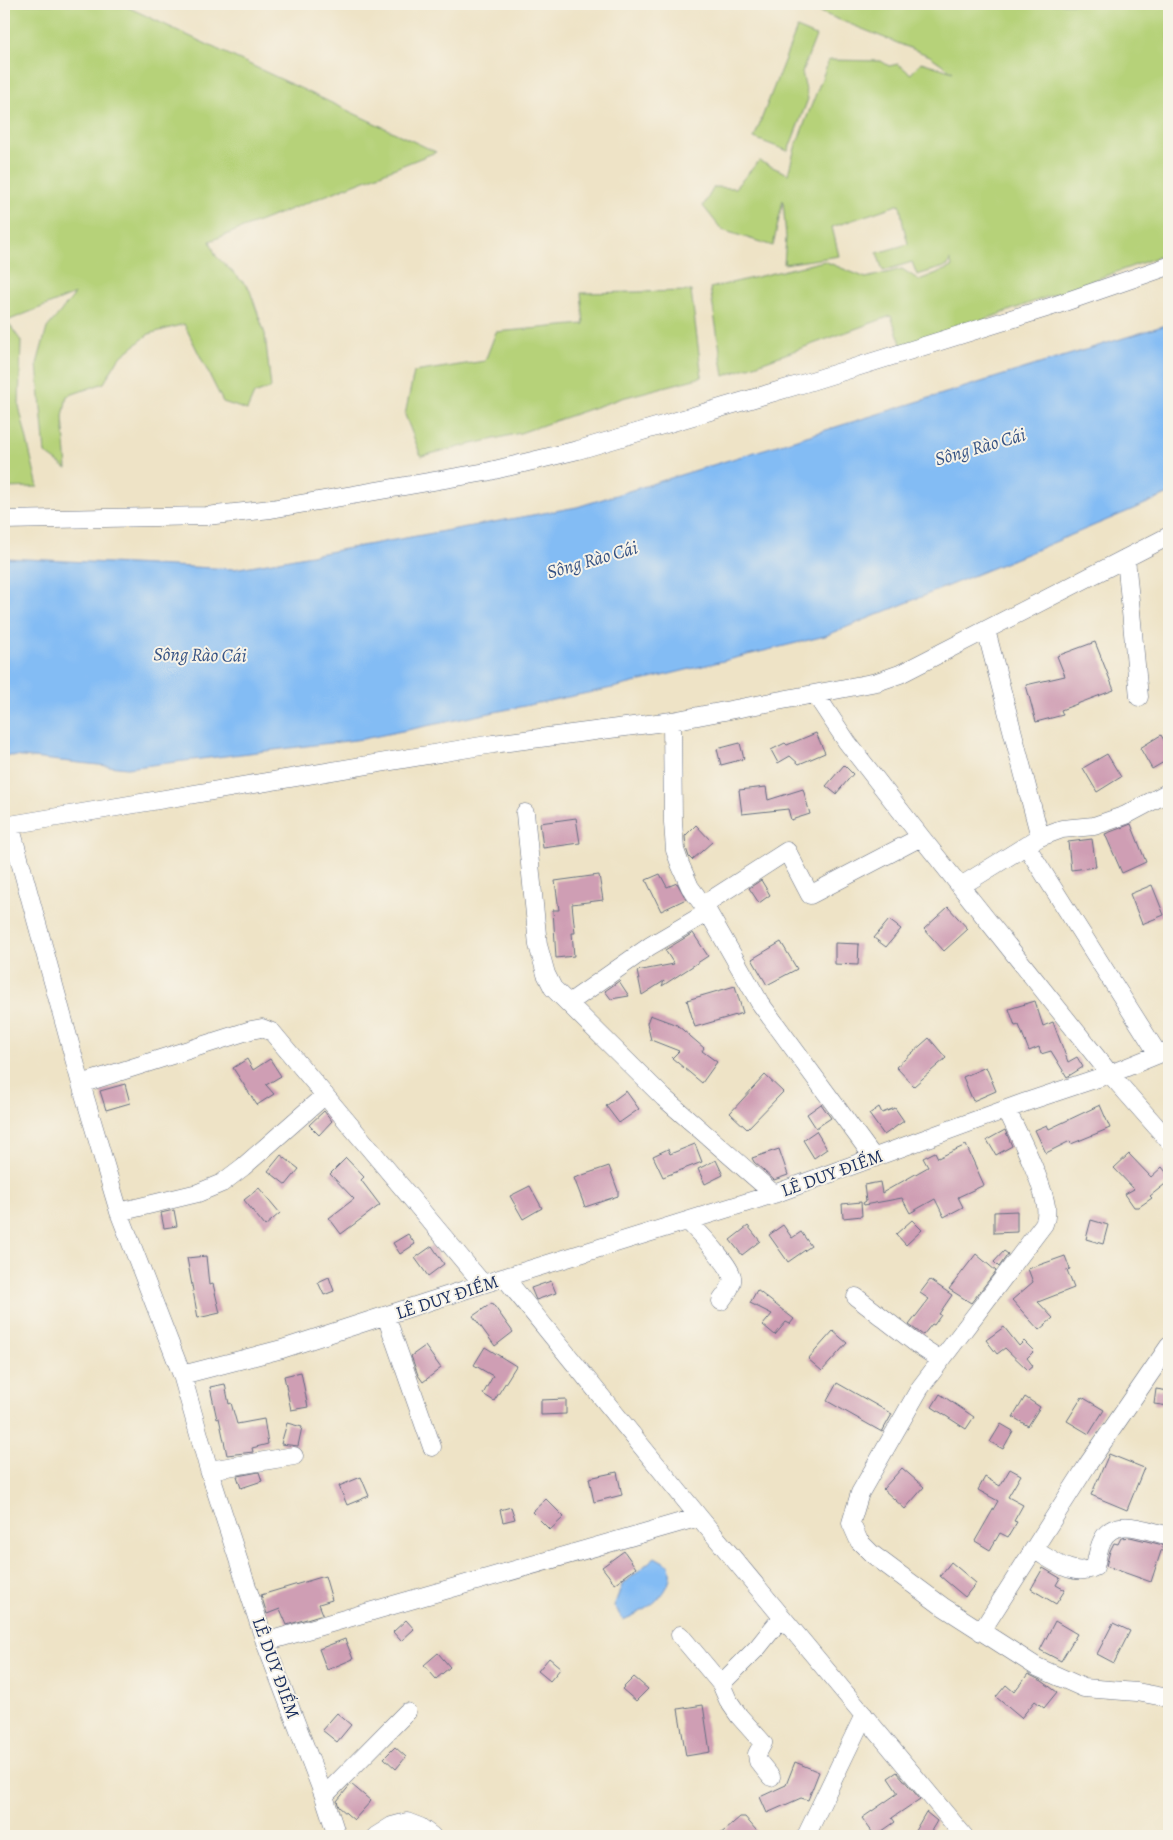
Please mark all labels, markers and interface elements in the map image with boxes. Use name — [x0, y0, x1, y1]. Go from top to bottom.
water label: Sông Rào Cái — [932, 422, 1029, 472]
water label: Sông Rào Cái — [544, 535, 641, 585]
water label: Sông Rào Cái — [153, 641, 247, 669]
street label: LÊ DUY ĐIẾM — [778, 1144, 886, 1202]
street label: LÊ DUY ĐIẾM — [393, 1269, 501, 1325]
street label: LÊ DUY ĐIẾM — [247, 1614, 305, 1722]

